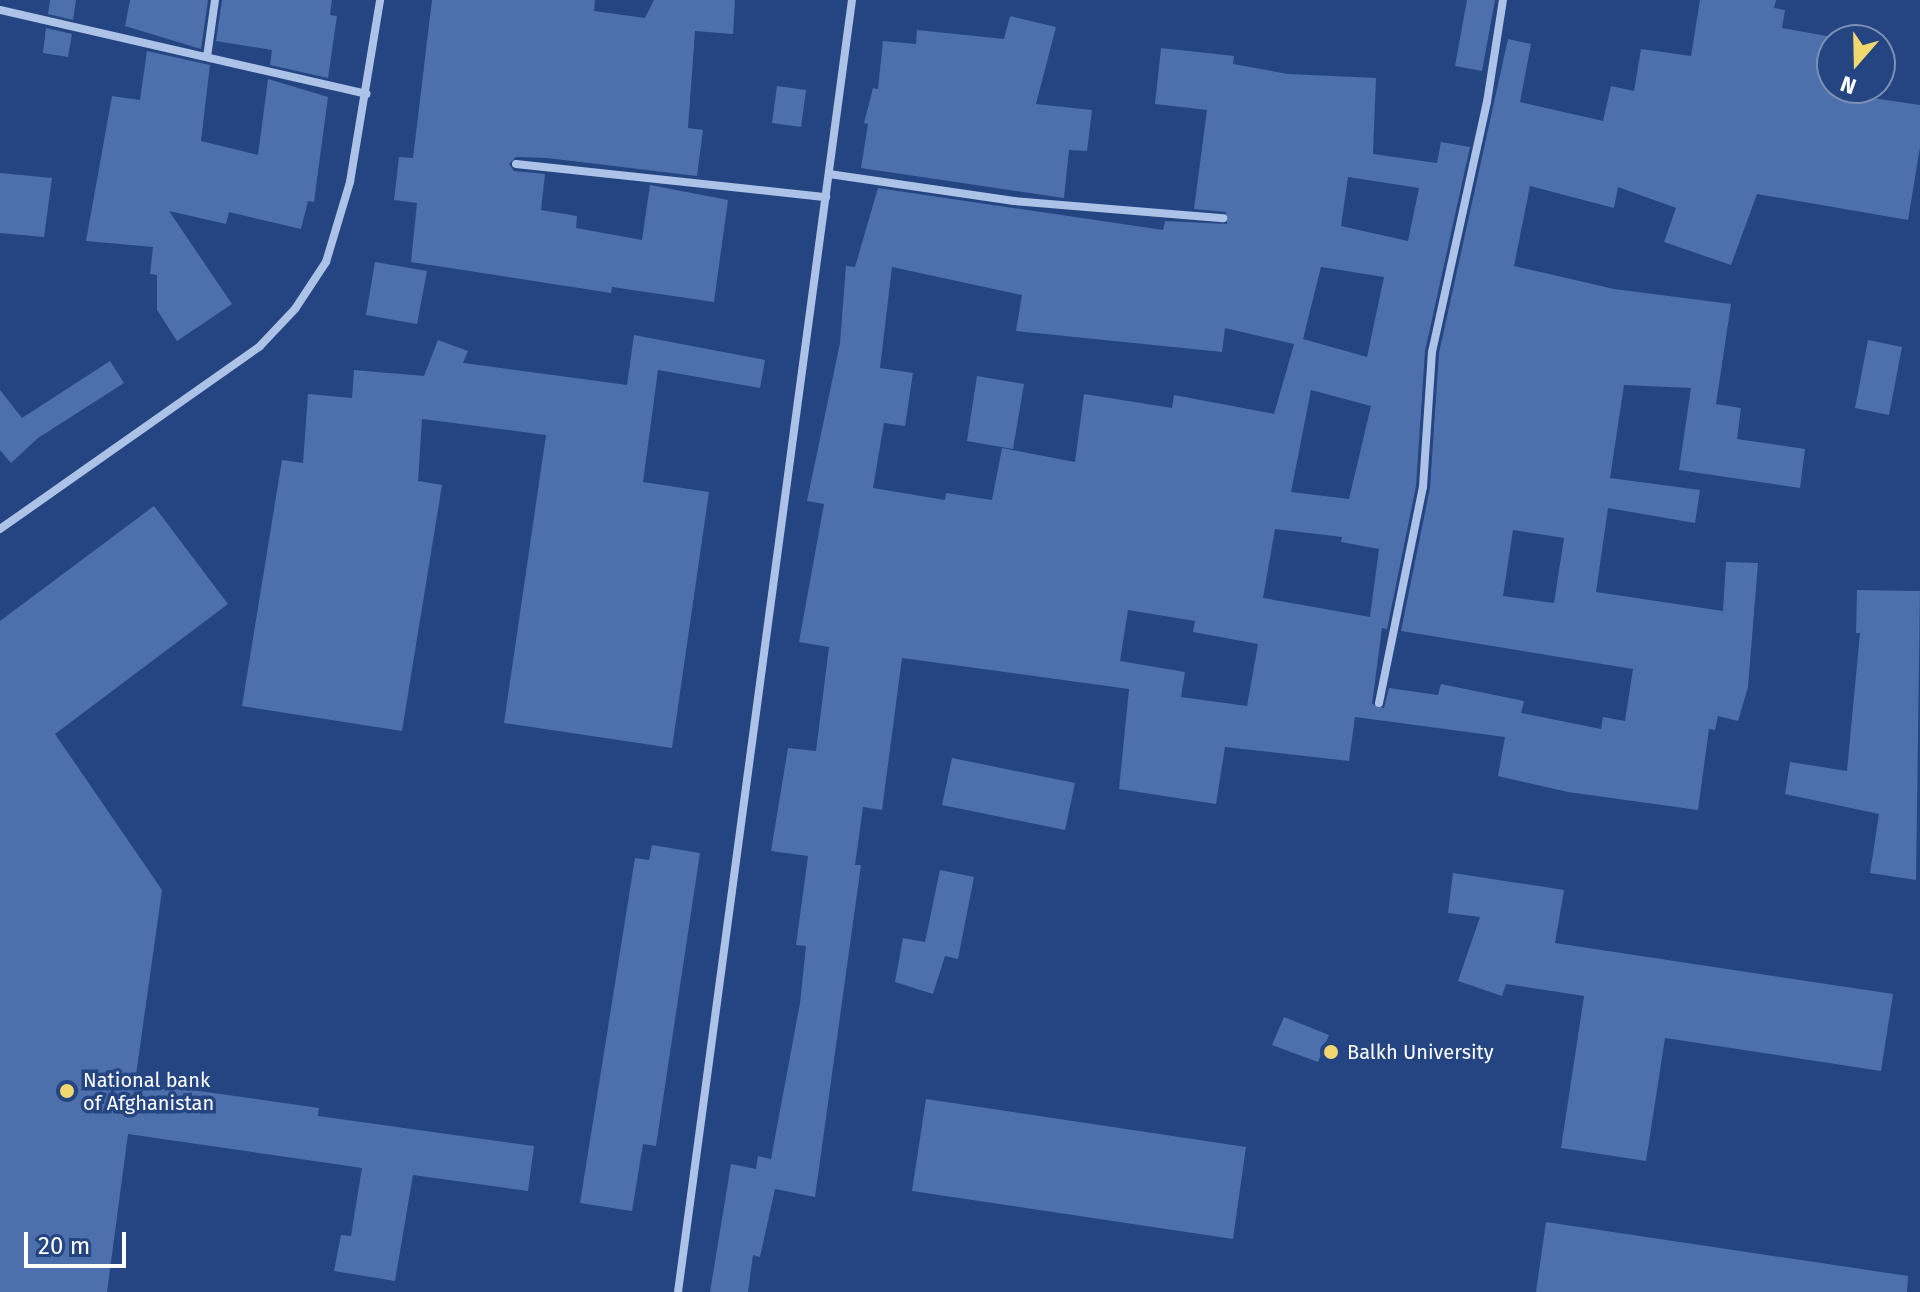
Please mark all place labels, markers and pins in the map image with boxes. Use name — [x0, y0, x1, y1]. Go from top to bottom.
place label: Balkh University — [1347, 1040, 1494, 1064]
marker: Balkh University — [1322, 1043, 1340, 1061]
place label: National bank of Afghanistan — [83, 1068, 214, 1115]
marker: National bank of Afghanistan — [58, 1082, 76, 1100]

